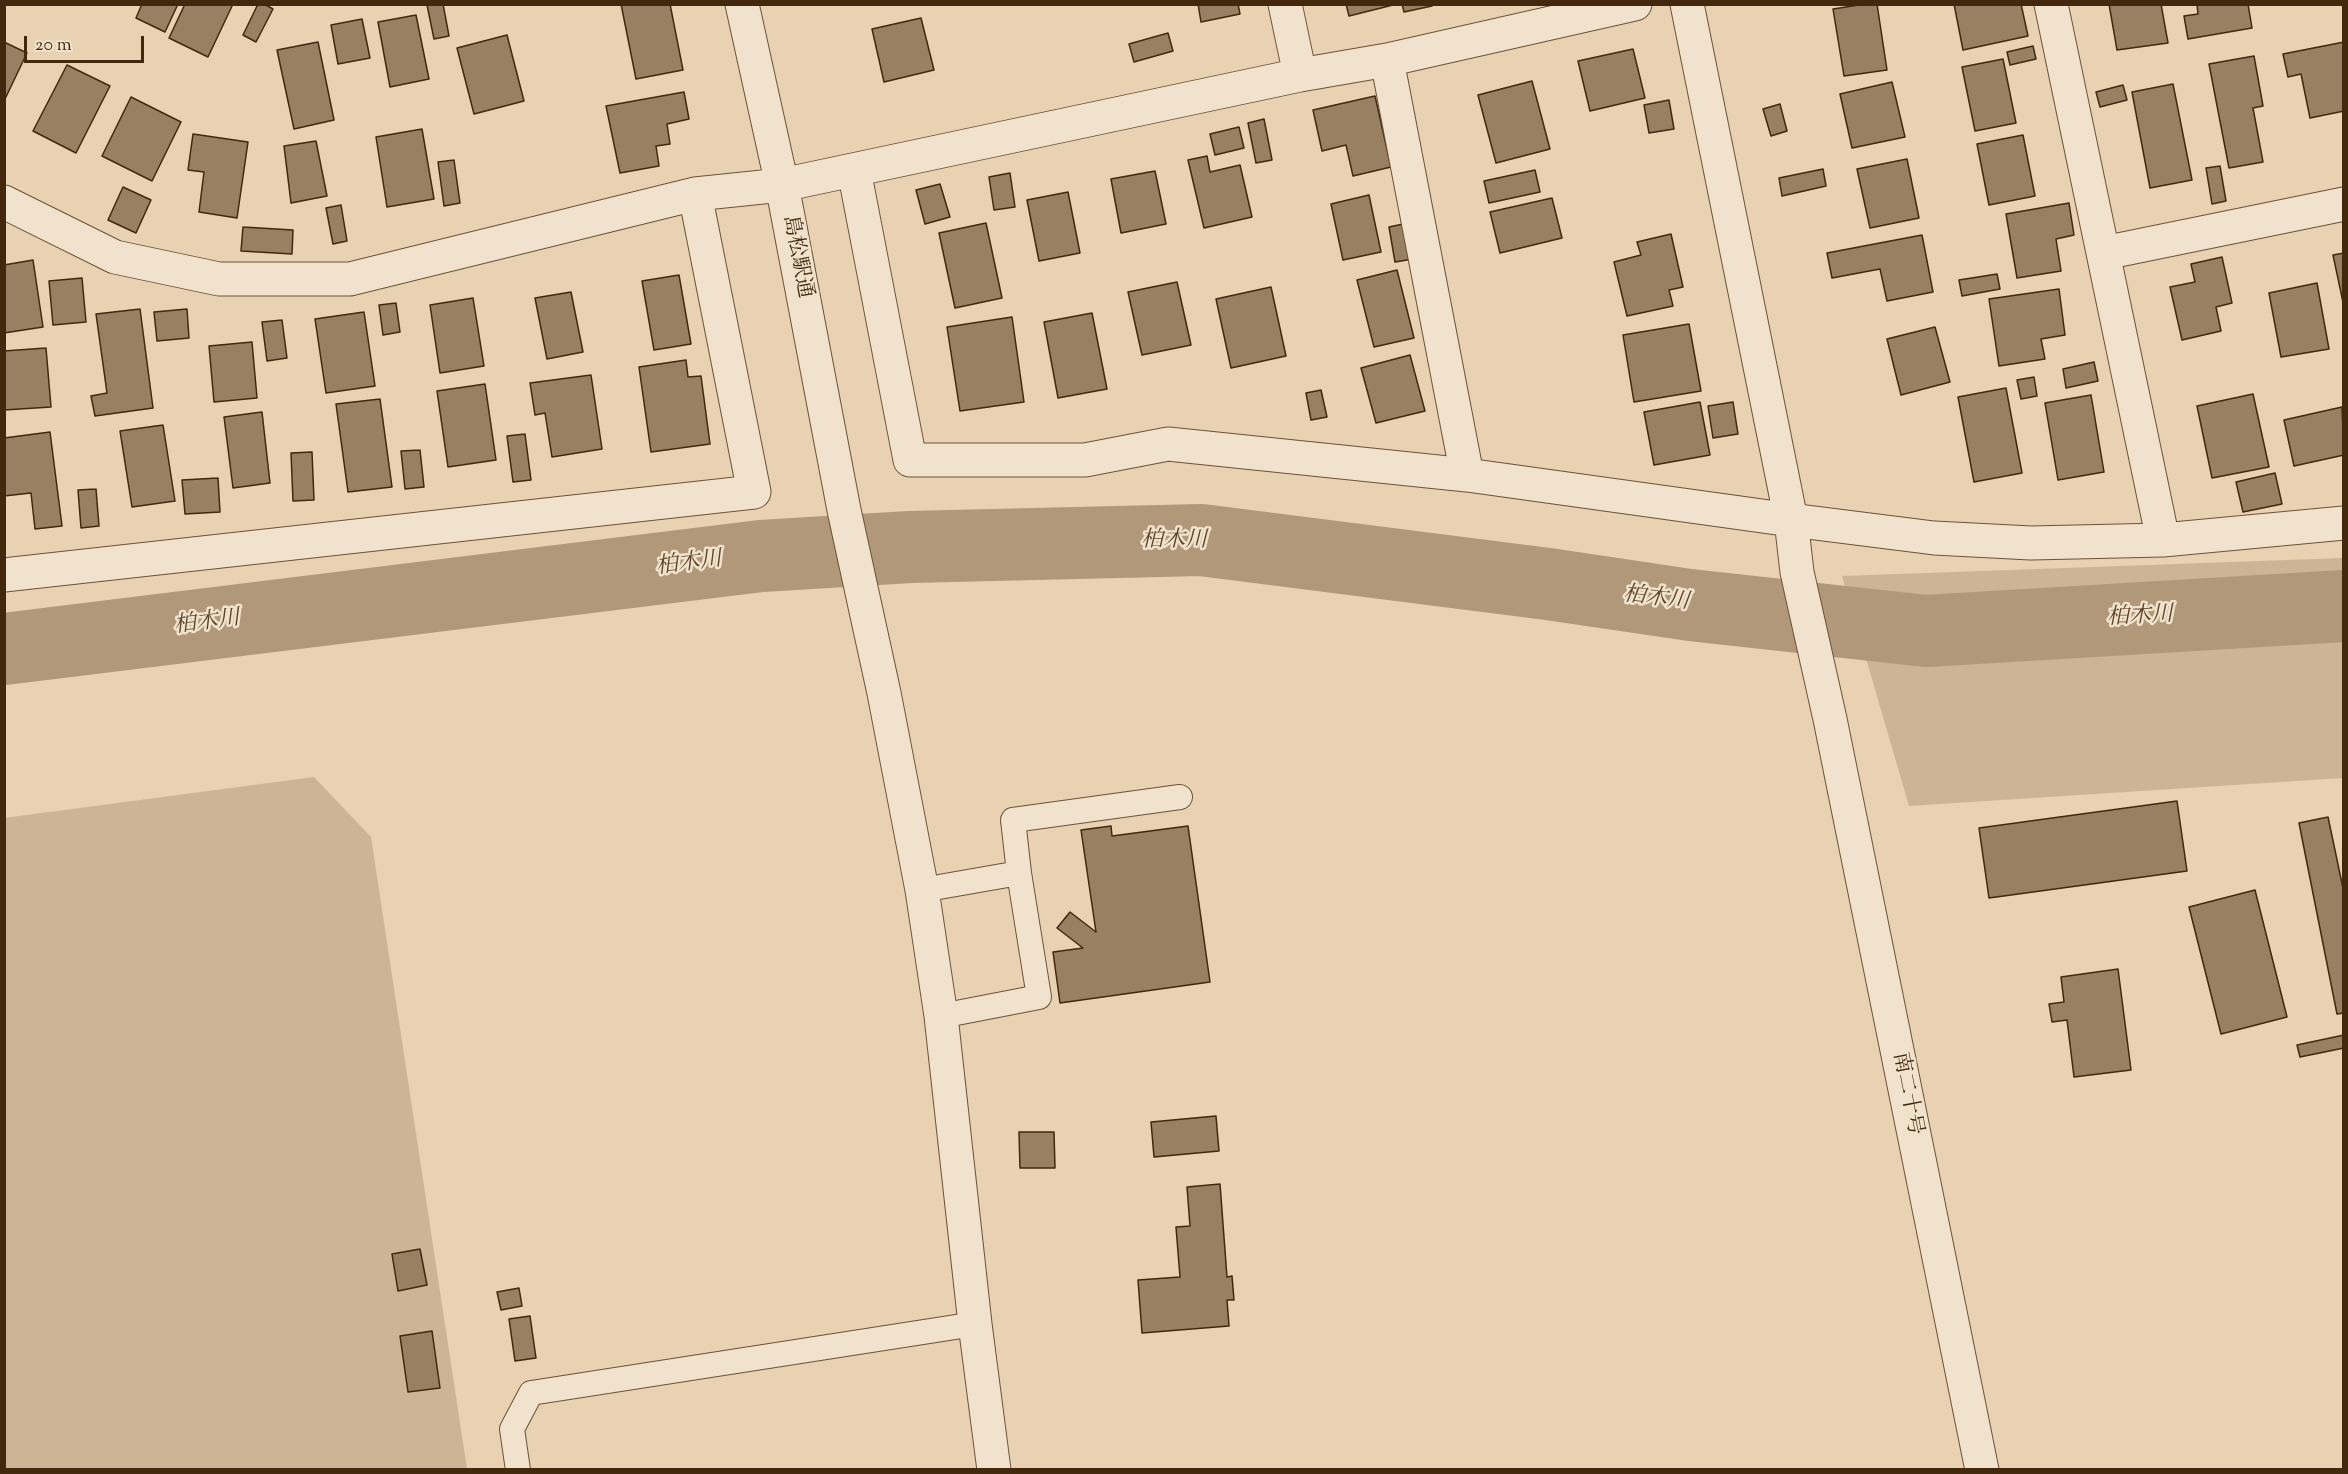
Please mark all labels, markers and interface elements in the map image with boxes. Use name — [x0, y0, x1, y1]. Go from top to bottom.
scale bar — [27, 24, 147, 62]
text: 20 m — [35, 33, 72, 59]
street label: 島松駅通 — [776, 213, 816, 301]
water label: 柏木川 — [1141, 529, 1207, 555]
water label: 柏木川 — [655, 548, 723, 582]
water label: 柏木川 — [1622, 583, 1690, 617]
water label: 柏木川 — [2106, 603, 2174, 633]
water label: 柏木川 — [173, 607, 241, 641]
street label: 南二十号 — [1886, 1050, 1926, 1138]

